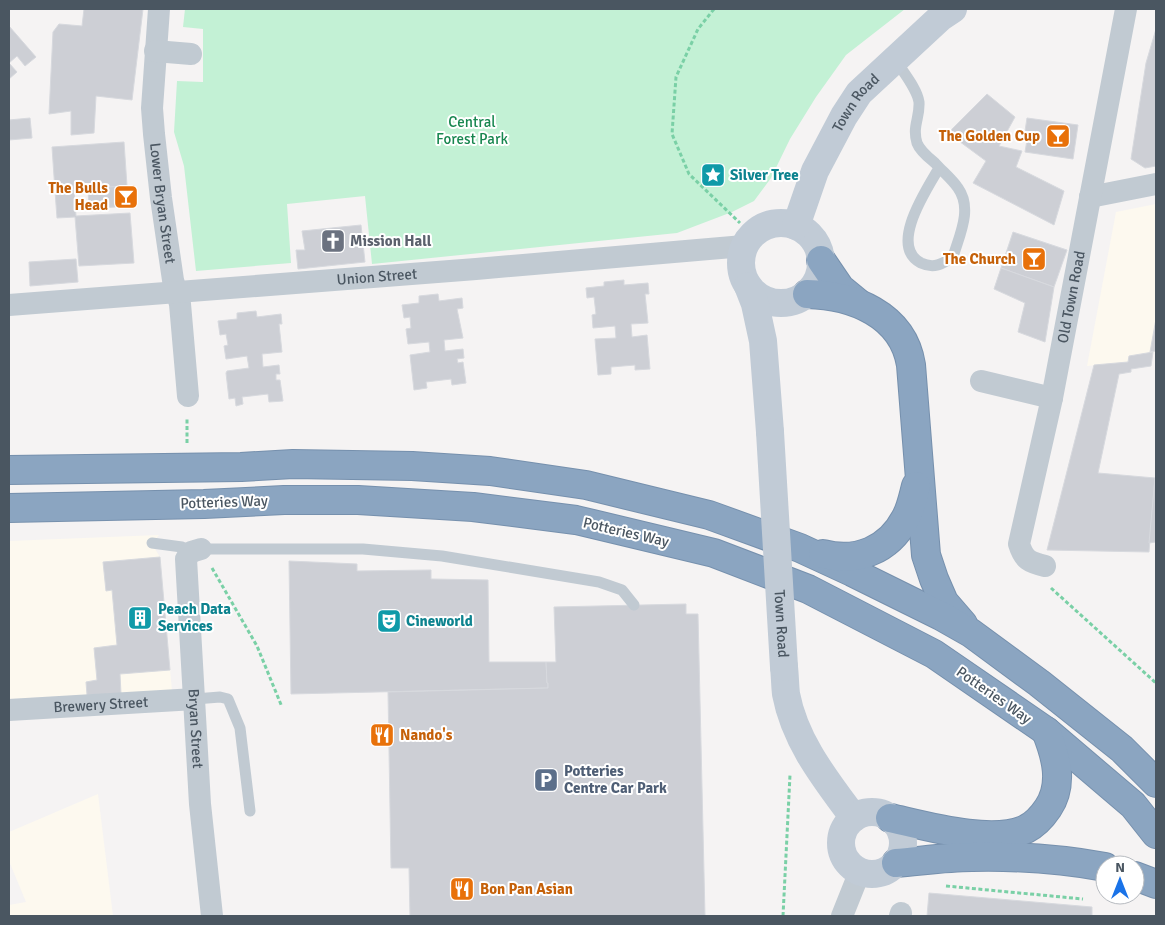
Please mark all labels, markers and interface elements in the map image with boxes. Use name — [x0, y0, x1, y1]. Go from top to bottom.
street label: Town Road — [828, 70, 883, 135]
park label: Central Forest Park — [436, 113, 508, 148]
bar icon: The Golden Cup — [1045, 123, 1071, 149]
place label: The Golden Cup — [939, 127, 1040, 145]
street label: Lower Bryan Street — [146, 142, 180, 265]
place icon: Silver Tree — [700, 162, 726, 188]
place label: Silver Tree — [730, 166, 799, 184]
place label: The Bulls Head — [48, 179, 108, 214]
bar icon: The Bulls Head — [113, 184, 139, 210]
church icon: Mission Hall — [320, 228, 346, 254]
place label: Mission Hall — [350, 232, 432, 250]
bar icon: The Church — [1021, 246, 1047, 272]
street label: Old Town Road — [1054, 249, 1089, 345]
place label: The Church — [943, 250, 1016, 268]
street label: Union Street — [336, 265, 418, 289]
street label: Potteries Way — [180, 491, 268, 513]
street label: Potteries Way — [581, 513, 671, 551]
street label: Town Road — [770, 589, 792, 658]
place label: Peach Data Services — [158, 600, 231, 635]
building icon: Peach Data Services — [127, 605, 153, 631]
theatre icon: Cineworld — [376, 608, 402, 634]
place label: Cineworld — [406, 612, 473, 630]
street label: Potteries Way — [953, 663, 1035, 727]
street label: Bryan Street — [184, 688, 207, 769]
street label: Brewery Street — [53, 693, 149, 716]
restaurant icon: Nando's — [369, 722, 395, 748]
place label: Nando's — [400, 726, 453, 744]
place label: Potteries Centre Car Park — [564, 762, 667, 797]
parking icon: Potteries Centre Car Park — [533, 767, 559, 793]
north arrow — [1095, 855, 1145, 905]
text: N — [1115, 859, 1125, 876]
restaurant icon: Bon Pan Asian — [449, 876, 475, 902]
place label: Bon Pan Asian — [480, 880, 573, 898]

